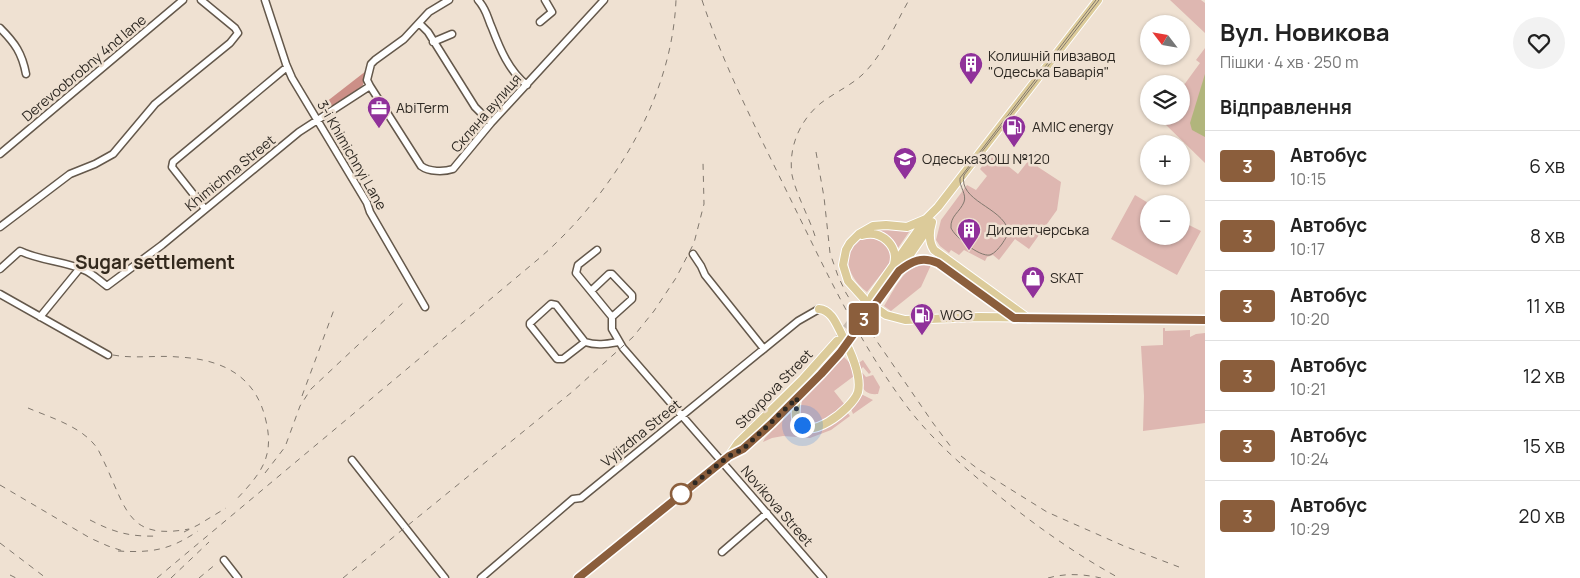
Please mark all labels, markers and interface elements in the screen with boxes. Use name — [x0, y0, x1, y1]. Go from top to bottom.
street label: Derevoobrobny 4nd lane — [17, 10, 150, 125]
north arrow — [1140, 15, 1190, 65]
map controls — [1140, 15, 1190, 245]
text: Вул. Новикова — [1220, 15, 1390, 48]
button: heart — [1513, 17, 1565, 69]
place label: Колишній пивзавод "Одеська Баварія" — [988, 46, 1115, 81]
building icon: Колишній пивзавод "Одеська Баварія" — [958, 51, 984, 85]
text: Пішки · 4 хв · 250 m — [1220, 51, 1359, 73]
street label: Скляна вулиця — [446, 69, 525, 156]
button: layers — [1140, 75, 1190, 125]
text: Відправлення — [1220, 94, 1352, 120]
office icon: AbiTerm — [366, 95, 392, 129]
street label: 3-i Khimichnyi Lane — [313, 96, 392, 213]
place label: AbiTerm — [396, 98, 449, 117]
fuel station icon: AMIC energy — [1001, 114, 1027, 148]
place label: AMIC energy — [1032, 117, 1114, 136]
street label: Khimichna Street — [181, 130, 279, 215]
button: + — [1140, 135, 1190, 185]
text: Автобус — [1290, 142, 1367, 168]
school or university icon: ОдеськаЗОШ №120 — [892, 146, 918, 180]
place label: ОдеськаЗОШ №120 — [922, 149, 1050, 168]
text: 6 хв — [1529, 153, 1565, 179]
text: 3 — [1242, 154, 1253, 178]
text: 10:15 — [1290, 168, 1326, 190]
button: − — [1140, 195, 1190, 245]
text: Автобус — [1290, 212, 1367, 238]
building icon: Диспетчерська — [956, 217, 982, 251]
place label: Диспетчерська — [986, 220, 1089, 239]
text: 8 хв — [1530, 223, 1565, 249]
text: 3 — [1242, 224, 1253, 248]
text: 10:17 — [1290, 238, 1325, 260]
district label: Sugar settlement — [75, 249, 235, 275]
shop icon: SKAT — [1020, 265, 1046, 299]
place label: SKAT — [1050, 268, 1084, 287]
text: Автобус — [1290, 282, 1367, 308]
text: 11 хв — [1526, 293, 1565, 319]
text: 3 — [1242, 294, 1253, 318]
fuel station icon: WOG — [909, 302, 935, 336]
line badge: 3 — [848, 303, 880, 335]
place label: WOG — [940, 305, 973, 324]
text: 3 — [859, 307, 869, 331]
text: 10:20 — [1290, 308, 1330, 330]
street label: Stovpova Street — [731, 344, 817, 433]
text: Автобус — [1290, 352, 1367, 378]
text: 12 хв — [1523, 363, 1565, 389]
text: 3 — [1242, 364, 1253, 388]
text: 10:21 — [1290, 378, 1326, 400]
street label: Vyjizdna Street — [597, 394, 685, 471]
your location — [790, 413, 815, 438]
text: Автобус — [1290, 422, 1367, 448]
text: 15 хв — [1523, 433, 1565, 459]
text: 3 — [1242, 434, 1253, 458]
text: 10:24 — [1290, 448, 1329, 470]
street label: Novikova Street — [737, 461, 818, 550]
unlabelled marker — [670, 483, 692, 505]
text: Автобус — [1290, 492, 1367, 518]
text: 20 хв — [1519, 503, 1565, 529]
text: 3 — [1242, 504, 1253, 528]
text: 10:29 — [1290, 518, 1330, 540]

